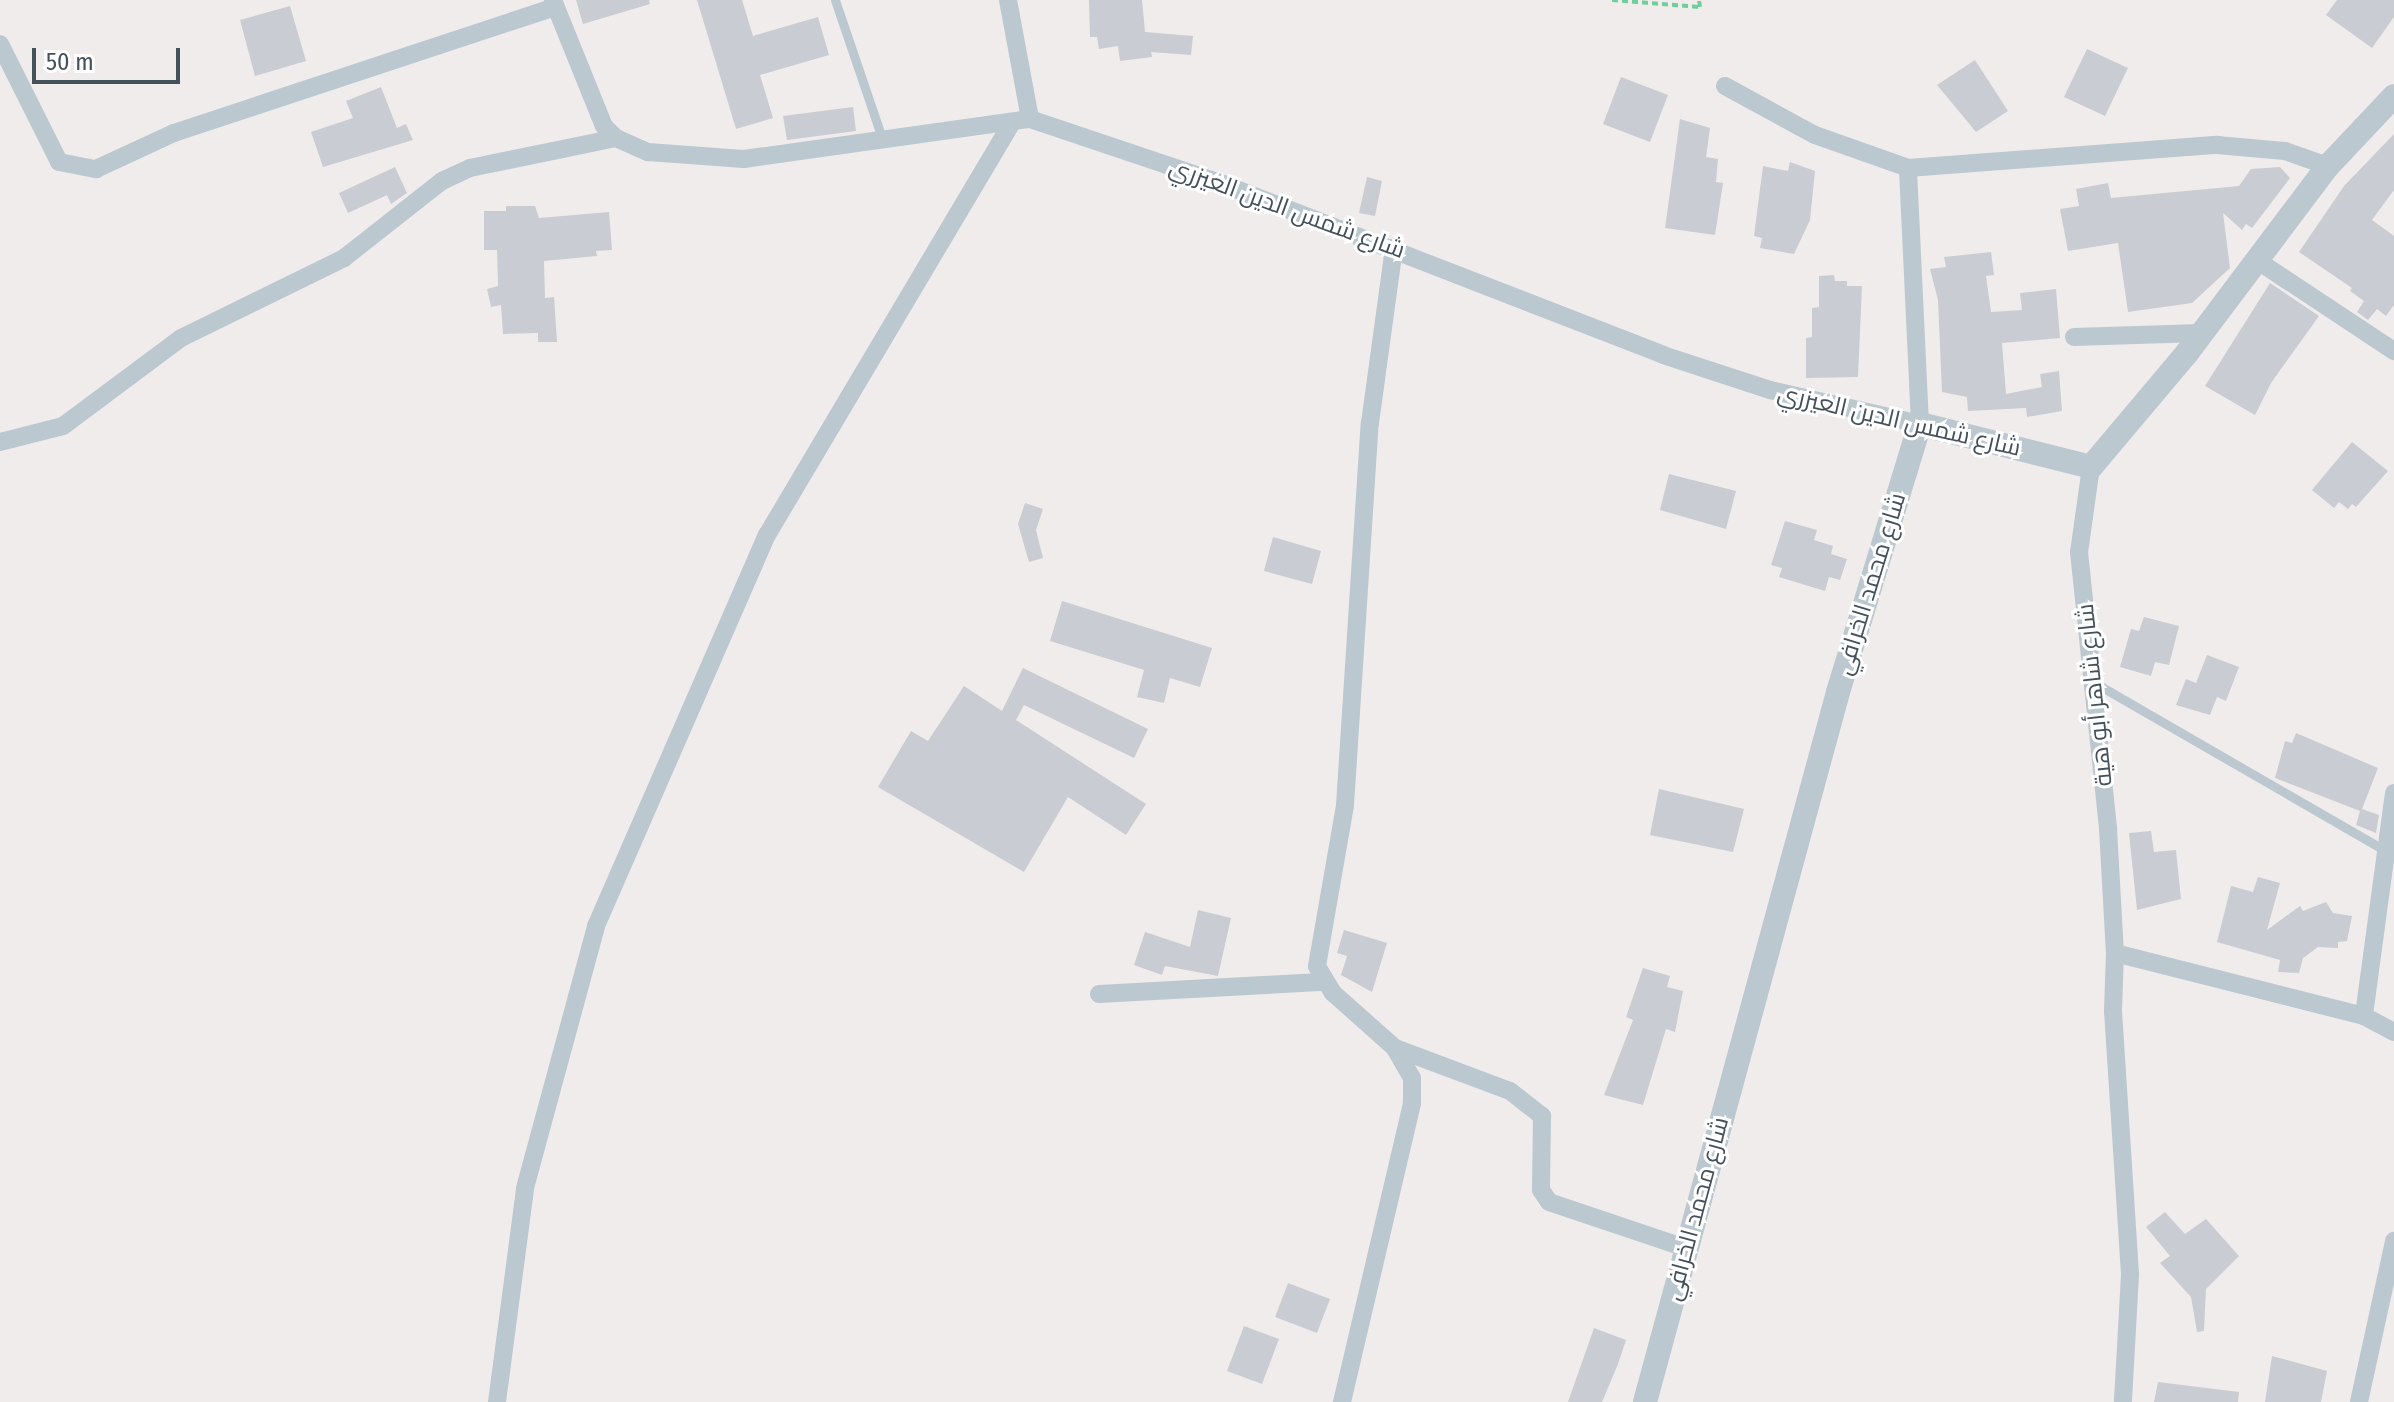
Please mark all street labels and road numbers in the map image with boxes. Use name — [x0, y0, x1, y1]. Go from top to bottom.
street label: شارع شمس الدين العيزري — [1165, 153, 1409, 265]
street label: شارع شمس الدين العيزري — [1775, 379, 2023, 463]
street label: شارع محمد الخرافي — [1830, 489, 1912, 679]
street label: شارع شاهر أبو هية — [2071, 602, 2119, 788]
street label: شارع محمد الخرافي — [1659, 1114, 1735, 1304]

